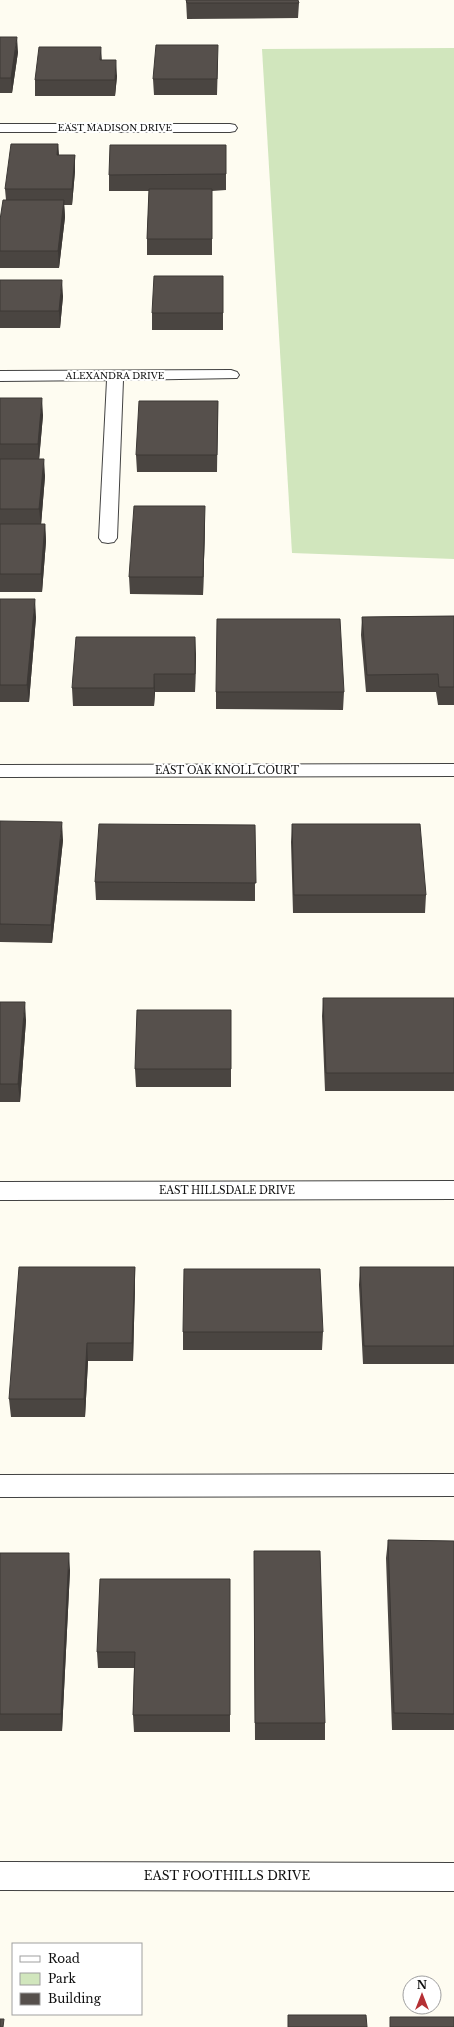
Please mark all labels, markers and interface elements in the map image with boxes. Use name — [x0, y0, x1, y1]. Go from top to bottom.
street label: EAST MADISON DRIVE — [58, 122, 173, 133]
street label: ALEXANDRA DRIVE — [65, 370, 165, 381]
street label: EAST OAK KNOLL COURT — [155, 764, 299, 777]
street label: EAST HILLSDALE DRIVE — [159, 1184, 295, 1197]
street label: EAST FOOTHILLS DRIVE — [144, 1868, 310, 1883]
legend — [12, 1943, 142, 2015]
text: Road — [48, 1951, 80, 1966]
text: Park — [48, 1971, 76, 1986]
north arrow — [402, 1975, 442, 2015]
text: N — [417, 1978, 428, 1992]
text: Building — [48, 1991, 102, 2006]

